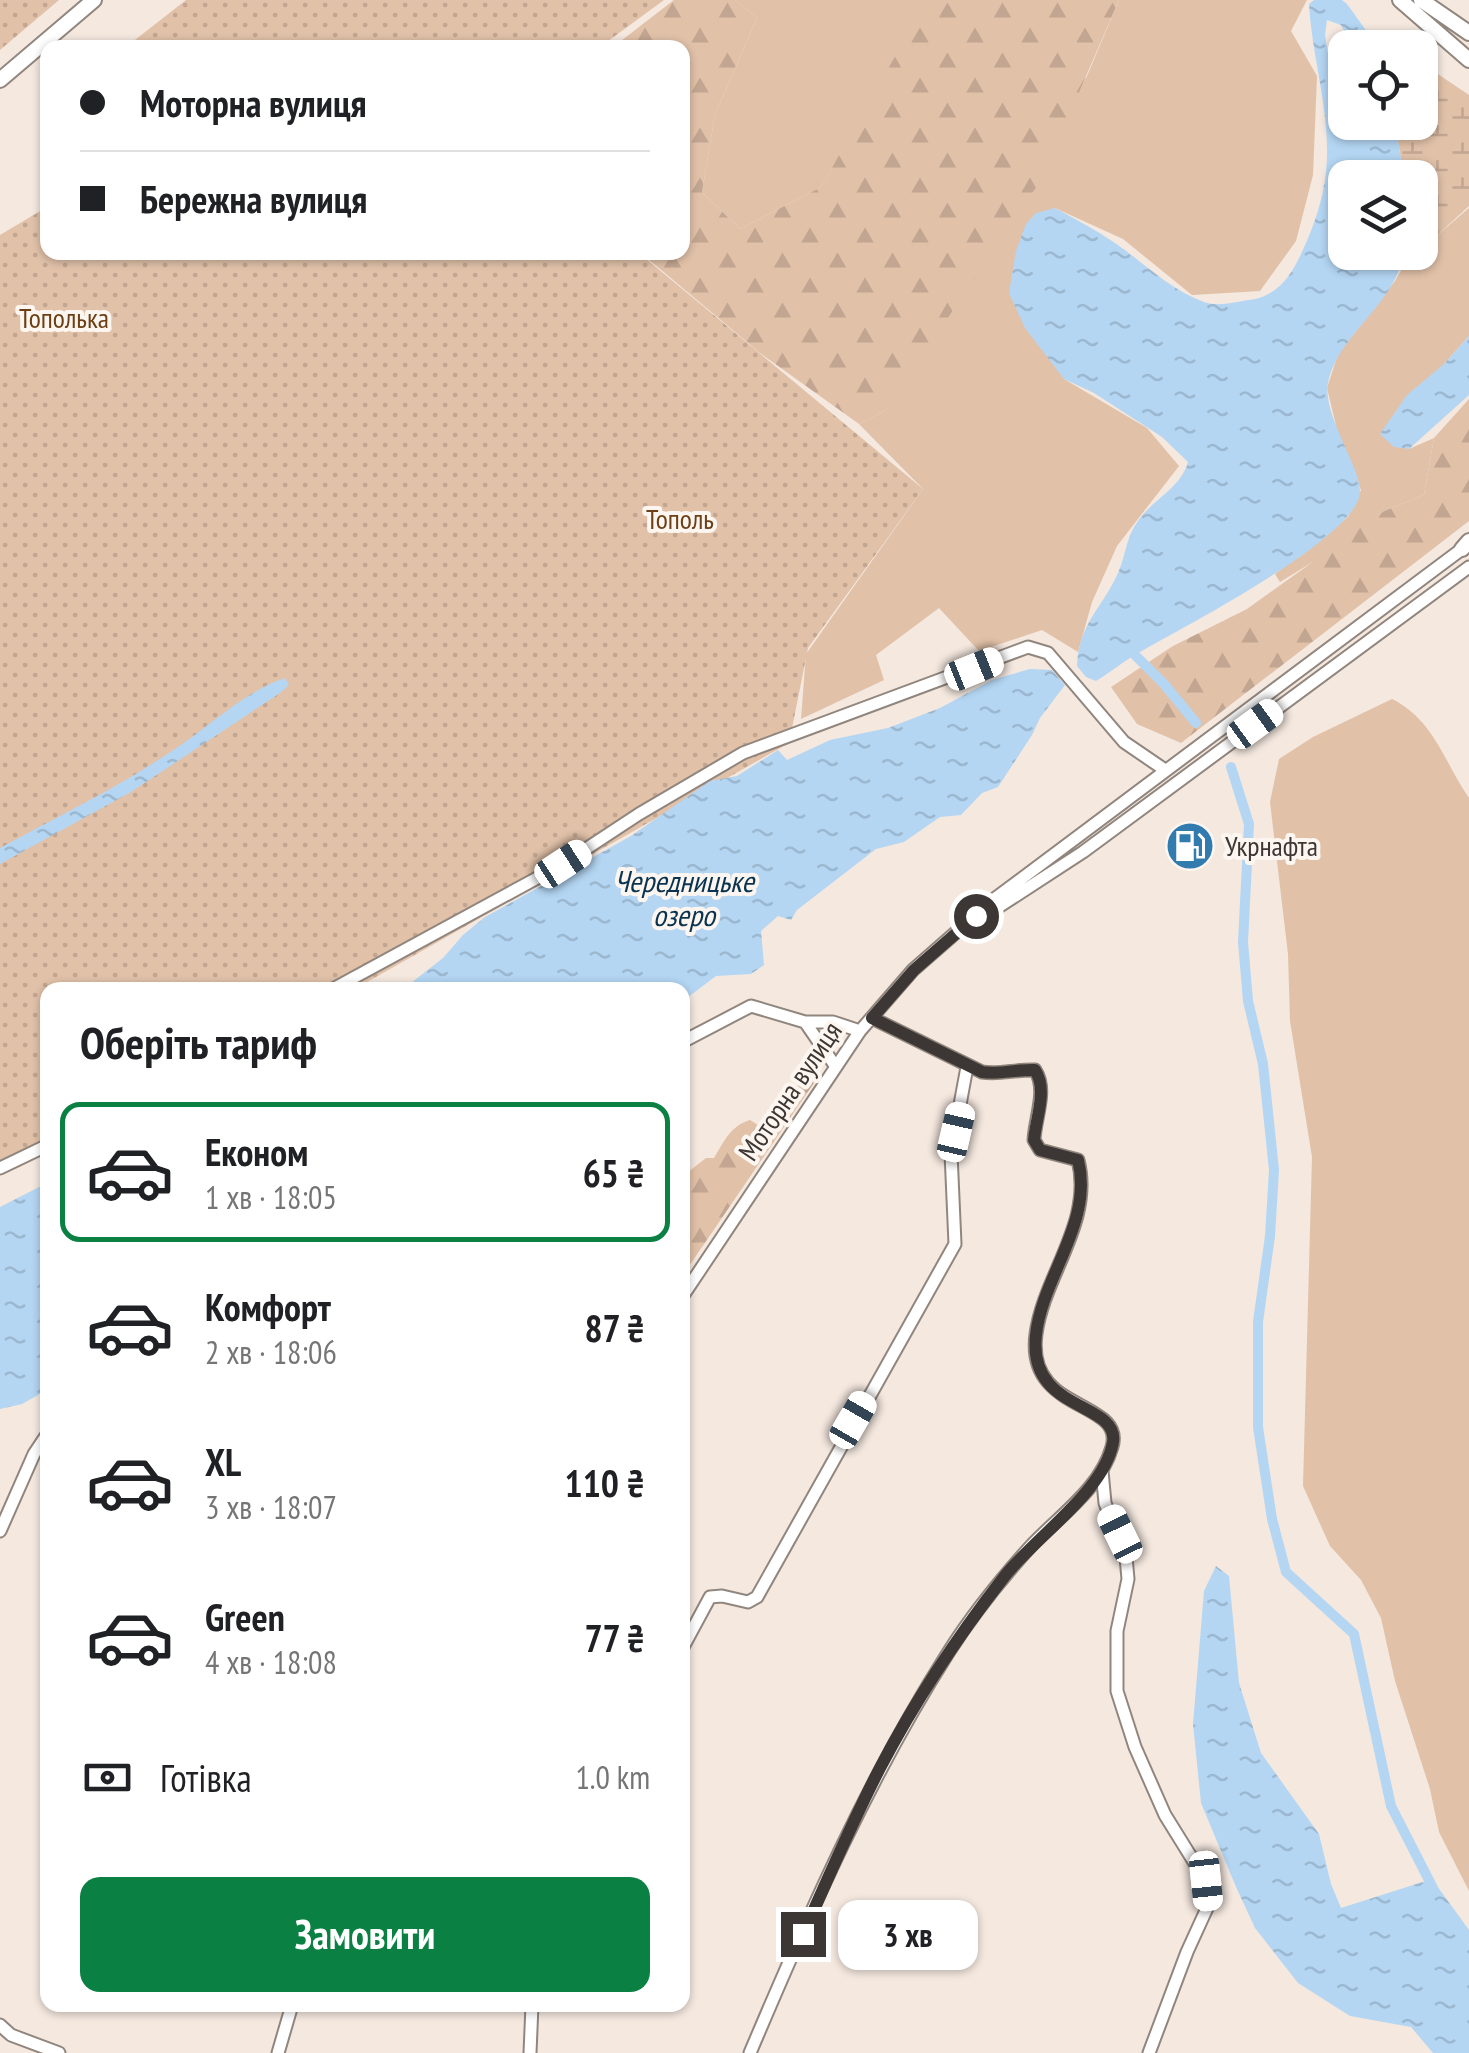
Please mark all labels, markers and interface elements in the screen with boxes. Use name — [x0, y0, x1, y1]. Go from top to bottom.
map controls — [1328, 30, 1438, 270]
button: locate — [1328, 30, 1438, 140]
text: Моторна вулиця — [140, 78, 367, 127]
button: layers — [1328, 160, 1438, 270]
text: Бережна вулиця — [140, 174, 367, 223]
park label: Тополька — [19, 299, 109, 336]
park label: Тополь — [646, 500, 714, 537]
car — [941, 644, 1007, 694]
car — [1222, 694, 1288, 754]
fuel station icon: Укрнафта — [1164, 820, 1216, 872]
place label: Укрнафта — [1225, 827, 1318, 864]
car — [530, 835, 596, 893]
water label: Чередницьке озеро — [614, 861, 755, 934]
route start — [954, 894, 999, 939]
text: Оберіть тариф — [80, 1013, 317, 1071]
street label: Моторна вулиця — [729, 1014, 850, 1167]
car — [935, 1099, 977, 1165]
icon: car — [85, 1127, 175, 1217]
text: Економ — [205, 1127, 308, 1176]
text: 65 ₴ — [583, 1148, 645, 1197]
text: 1 хв · 18:05 — [205, 1176, 337, 1218]
icon: car — [85, 1282, 175, 1372]
text: Комфорт — [205, 1282, 331, 1331]
text: 87 ₴ — [584, 1303, 645, 1352]
text: 2 хв · 18:06 — [205, 1331, 337, 1373]
car — [825, 1387, 881, 1453]
icon: car — [85, 1437, 175, 1527]
text: XL — [205, 1437, 241, 1486]
text: 110 ₴ — [565, 1458, 645, 1507]
text: 3 хв · 18:07 — [205, 1486, 337, 1528]
car — [1093, 1500, 1147, 1568]
icon: car — [85, 1592, 175, 1682]
text: Green — [205, 1592, 285, 1641]
text: 77 ₴ — [584, 1613, 645, 1662]
text: 4 хв · 18:08 — [205, 1641, 337, 1683]
icon: cash — [80, 1750, 135, 1805]
text: Готівка — [160, 1753, 252, 1802]
text: 1.0 km — [575, 1756, 650, 1798]
car — [1188, 1850, 1224, 1912]
button: Замовити — [80, 1877, 650, 1992]
callout: 3 хв — [838, 1899, 978, 1969]
route end — [781, 1912, 826, 1957]
text: 3 хв — [883, 1914, 933, 1956]

